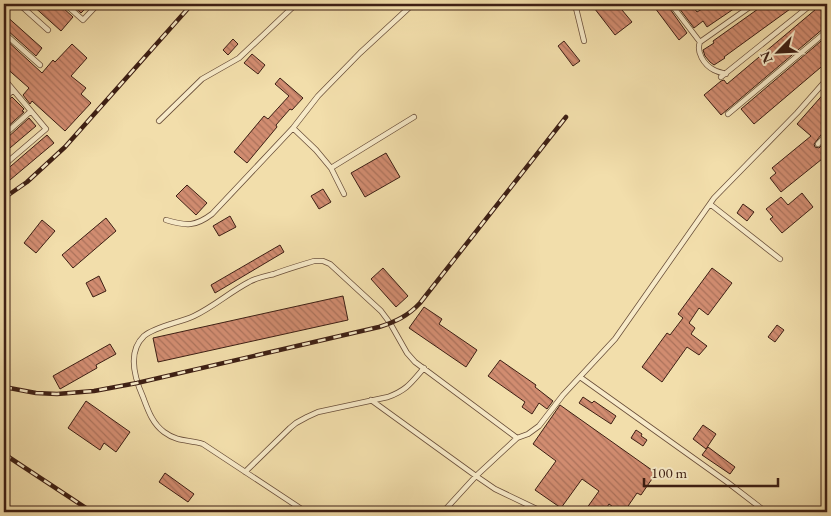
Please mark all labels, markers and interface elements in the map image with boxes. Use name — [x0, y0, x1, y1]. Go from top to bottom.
north arrow — [754, 28, 804, 78]
text: N — [755, 48, 777, 66]
scale bar — [644, 456, 777, 488]
text: 100 m — [651, 463, 688, 482]

